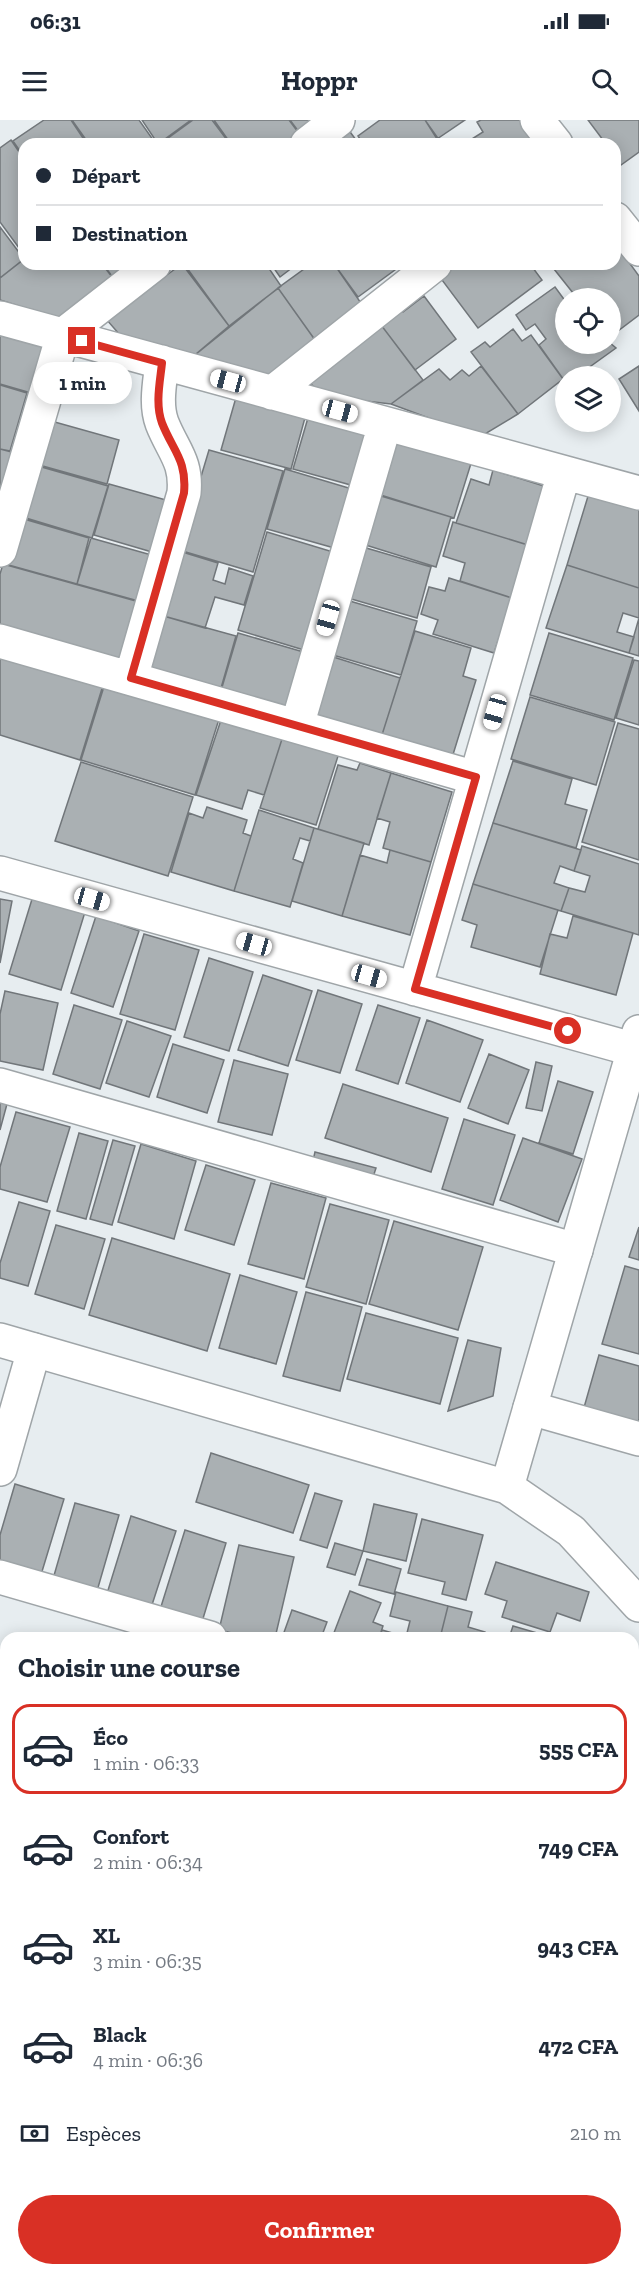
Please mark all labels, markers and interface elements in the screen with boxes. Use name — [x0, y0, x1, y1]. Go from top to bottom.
text: 06:31 — [30, 8, 81, 35]
icon: menu — [18, 65, 51, 98]
text: Hoppr — [281, 65, 358, 97]
icon: search — [588, 65, 621, 98]
text: Départ — [72, 162, 140, 189]
text: Destination — [72, 220, 187, 247]
map controls — [555, 288, 621, 432]
button: locate — [555, 288, 621, 354]
route end — [68, 327, 95, 354]
callout: 1 min — [32, 362, 132, 404]
button: layers — [555, 366, 621, 432]
car — [208, 368, 248, 394]
text: 1 min — [59, 371, 106, 395]
car — [320, 398, 360, 424]
car — [314, 598, 342, 638]
car — [481, 692, 509, 732]
car — [72, 885, 112, 913]
car — [234, 930, 274, 958]
car — [349, 962, 389, 990]
route start — [554, 1017, 581, 1044]
text: Choisir une course — [18, 1652, 240, 1684]
icon: car — [21, 1722, 75, 1776]
text: Éco — [93, 1724, 128, 1751]
text: 555 CFA — [539, 1736, 618, 1763]
text: 1 min · 06:33 — [93, 1751, 199, 1775]
icon: car — [21, 1821, 75, 1875]
text: Confort — [93, 1823, 169, 1850]
text: 749 CFA — [539, 1835, 618, 1862]
text: 2 min · 06:34 — [93, 1850, 203, 1874]
icon: car — [21, 1920, 75, 1974]
text: XL — [93, 1922, 120, 1949]
text: 943 CFA — [537, 1934, 618, 1961]
text: 3 min · 06:35 — [93, 1949, 202, 1973]
icon: car — [21, 2019, 75, 2073]
text: Black — [93, 2021, 147, 2048]
text: 472 CFA — [539, 2033, 618, 2060]
text: 4 min · 06:36 — [93, 2048, 203, 2072]
icon: cash — [18, 2117, 51, 2150]
text: Espèces — [66, 2120, 141, 2147]
text: 210 m — [570, 2121, 621, 2145]
button: Confirmer — [18, 2195, 621, 2264]

